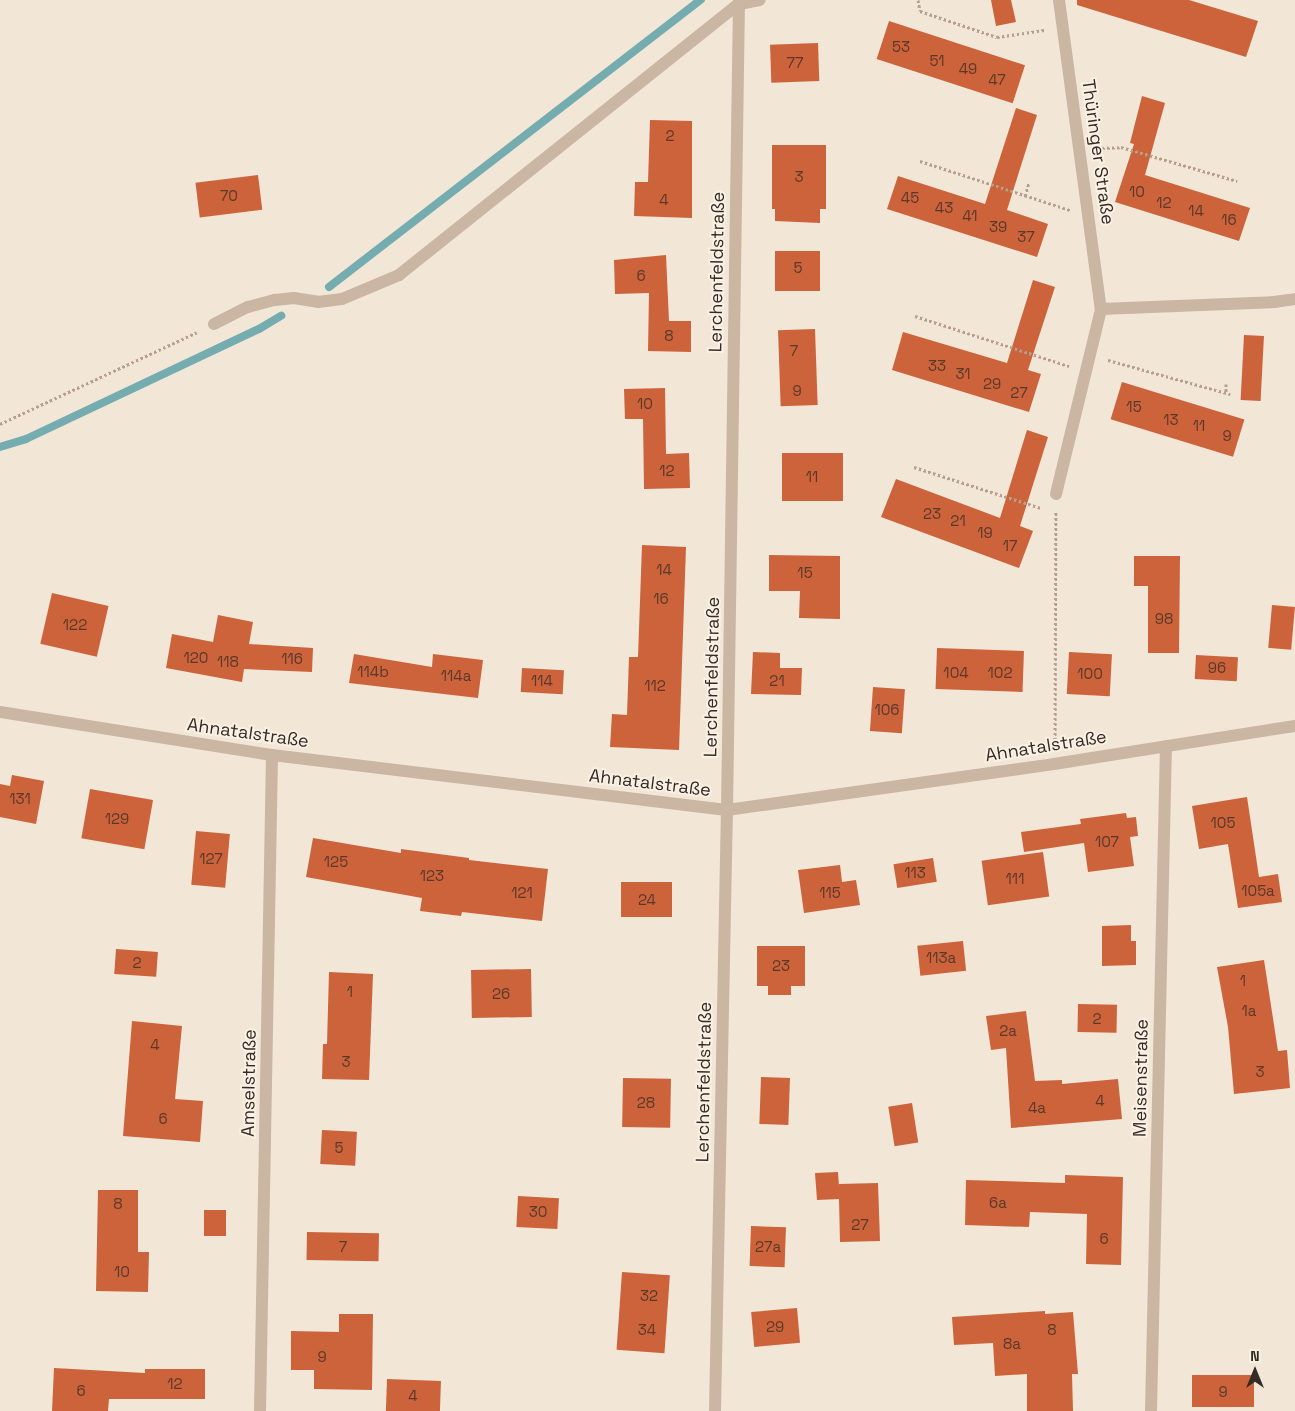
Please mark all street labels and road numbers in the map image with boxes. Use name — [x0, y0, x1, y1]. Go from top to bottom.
street label: Thüringer Straße — [1077, 78, 1119, 226]
street label: Lerchenfeldstraße — [705, 191, 729, 353]
street label: Lerchenfeldstraße — [700, 596, 724, 758]
street label: Ahnatalstraße — [186, 714, 310, 752]
street label: Ahnatalstraße — [984, 726, 1108, 766]
street label: Ahnatalstraße — [588, 765, 712, 801]
street label: Lerchenfeldstraße — [692, 1001, 716, 1163]
street label: Meisenstraße — [1129, 1019, 1153, 1137]
street label: Amselstraße — [237, 1029, 261, 1137]

